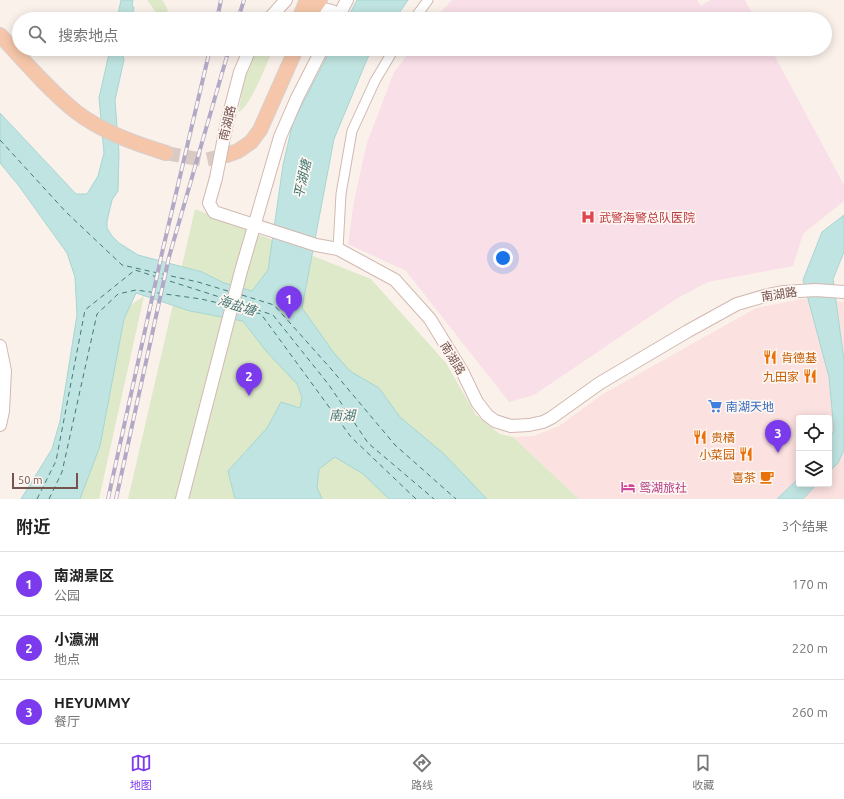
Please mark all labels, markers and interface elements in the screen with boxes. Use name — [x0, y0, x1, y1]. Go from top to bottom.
search box — [12, 12, 832, 56]
icon: search — [26, 23, 48, 45]
text: 搜索地点 — [58, 27, 118, 44]
street label: 南湖路 — [217, 104, 237, 142]
water label: 平湖塘 — [291, 157, 313, 200]
hospital icon: 武警海警总队医院 — [580, 209, 596, 225]
place label: 武警海警总队医院 — [599, 211, 695, 224]
your location — [493, 248, 513, 268]
street label: 南湖路 — [760, 285, 798, 303]
pin: 1 — [276, 286, 302, 319]
water label: 海盐塘 — [216, 293, 260, 318]
street label: 南湖路 — [438, 339, 468, 377]
restaurant icon: 肯德基 — [762, 349, 778, 365]
place label: 肯德基 — [781, 351, 817, 364]
pin: 2 — [236, 363, 262, 396]
restaurant icon: 九田家 — [802, 368, 818, 384]
place label: 九田家 — [763, 370, 799, 383]
supermarket icon: 南湖天地 — [707, 398, 723, 414]
place label: 南湖天地 — [726, 400, 774, 413]
water label: 南湖 — [329, 408, 357, 422]
map controls — [796, 415, 832, 487]
button: locate — [796, 415, 832, 451]
pin: 3 — [765, 420, 791, 453]
restaurant icon: 贵橘 — [692, 429, 708, 445]
place label: 贵橘 — [711, 431, 735, 444]
restaurant icon: 小菜园 — [738, 446, 754, 462]
place label: 小菜园 — [699, 448, 735, 461]
button: layers — [796, 451, 832, 487]
cafe icon: 喜茶 — [759, 469, 775, 485]
scale bar — [12, 471, 78, 490]
place label: 喜茶 — [732, 471, 756, 484]
text: 50 m — [18, 474, 42, 486]
hotel icon: 鸳湖旅社 — [620, 479, 636, 495]
place label: 鸳湖旅社 — [639, 481, 687, 494]
text: 附近 — [16, 517, 50, 536]
text: 3个结果 — [782, 519, 828, 533]
text: 南湖景区 — [54, 567, 114, 584]
text: 1 — [25, 577, 33, 591]
text: 170 m — [792, 577, 828, 591]
text: 公园 — [54, 588, 80, 602]
text: 小瀛洲 — [54, 631, 99, 648]
text: 2 — [25, 641, 33, 655]
text: 220 m — [792, 641, 828, 655]
text: 地点 — [54, 652, 80, 666]
text: HEYUMMY — [54, 694, 130, 711]
text: 3 — [25, 705, 33, 719]
text: 260 m — [792, 705, 828, 719]
text: 餐厅 — [54, 714, 80, 728]
tab: 地图 — [130, 752, 152, 792]
tab: 路线 — [411, 752, 433, 792]
tab: 收藏 — [692, 752, 714, 792]

